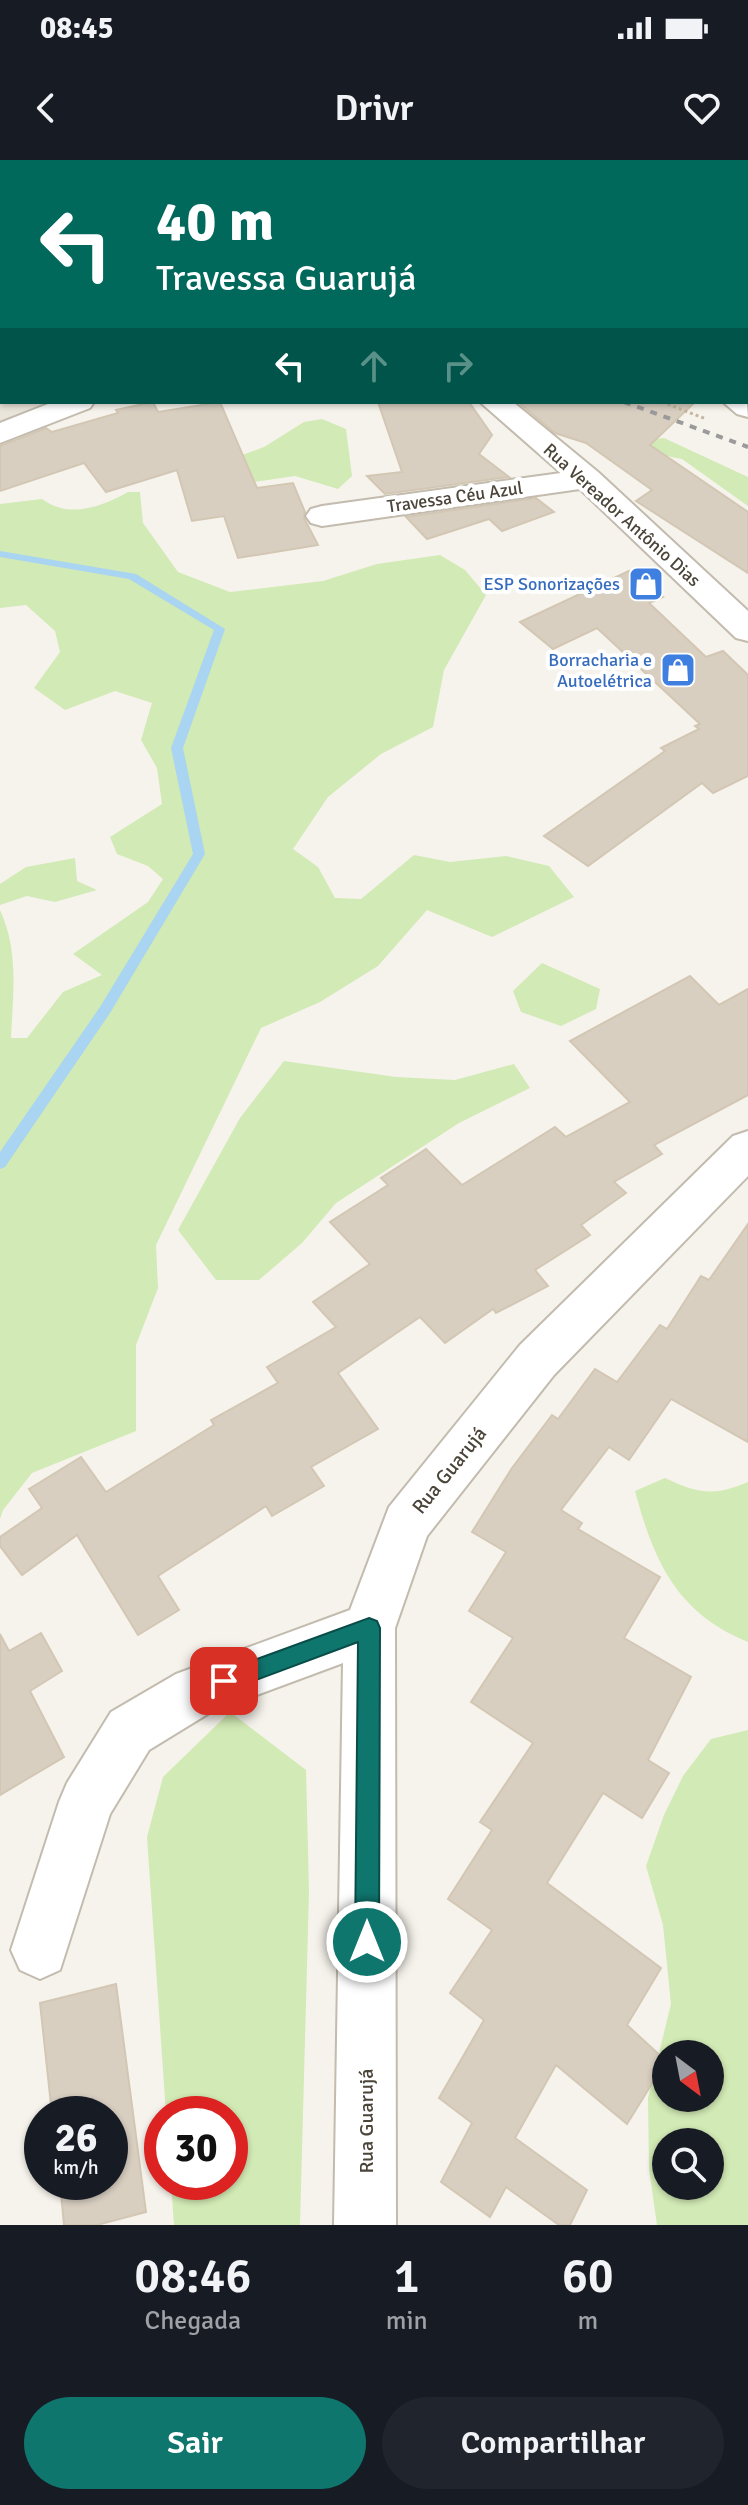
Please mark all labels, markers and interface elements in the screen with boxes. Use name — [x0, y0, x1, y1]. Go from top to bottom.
text: 08:45 — [40, 10, 114, 47]
icon: back — [24, 86, 68, 130]
text: Drivr — [335, 86, 413, 131]
icon: heart — [680, 86, 724, 130]
text: 40 m — [156, 187, 274, 256]
icon: left — [24, 192, 128, 296]
text: Travessa Guarujá — [156, 256, 416, 301]
icon: left — [268, 344, 312, 388]
icon: ahead — [352, 344, 396, 388]
icon: right — [436, 344, 480, 388]
street label: Rua Vereador Antônio Dias — [539, 439, 705, 591]
street label: Travessa Céu Azul — [386, 477, 524, 517]
shop icon: ESP Sonorizações — [627, 565, 665, 603]
place label: ESP Sonorizações — [484, 573, 620, 595]
place label: Borracharia e Autoelétrica — [548, 649, 652, 692]
shop icon: Borracharia e Autoelétrica — [659, 651, 697, 689]
street label: Rua Guarujá — [407, 1422, 492, 1519]
pin — [190, 1647, 258, 1715]
icon: arrive — [202, 1659, 246, 1703]
position arrow — [325, 1900, 409, 1984]
north arrow — [652, 2040, 724, 2112]
map controls — [652, 2040, 724, 2200]
street label: Rua Guarujá — [354, 2069, 379, 2173]
speed limit sign: 30 — [144, 2096, 248, 2200]
text: 26 — [54, 2113, 98, 2163]
button: search — [652, 2128, 724, 2200]
text: km/h — [53, 2155, 99, 2180]
text: 08:46 — [134, 2247, 251, 2306]
text: 1 — [394, 2247, 420, 2306]
text: 60 — [562, 2247, 614, 2306]
text: Chegada — [145, 2305, 241, 2337]
text: min — [386, 2305, 428, 2337]
text: m — [577, 2305, 598, 2337]
button: Sair — [24, 2397, 366, 2489]
button: Compartilhar — [382, 2397, 724, 2489]

